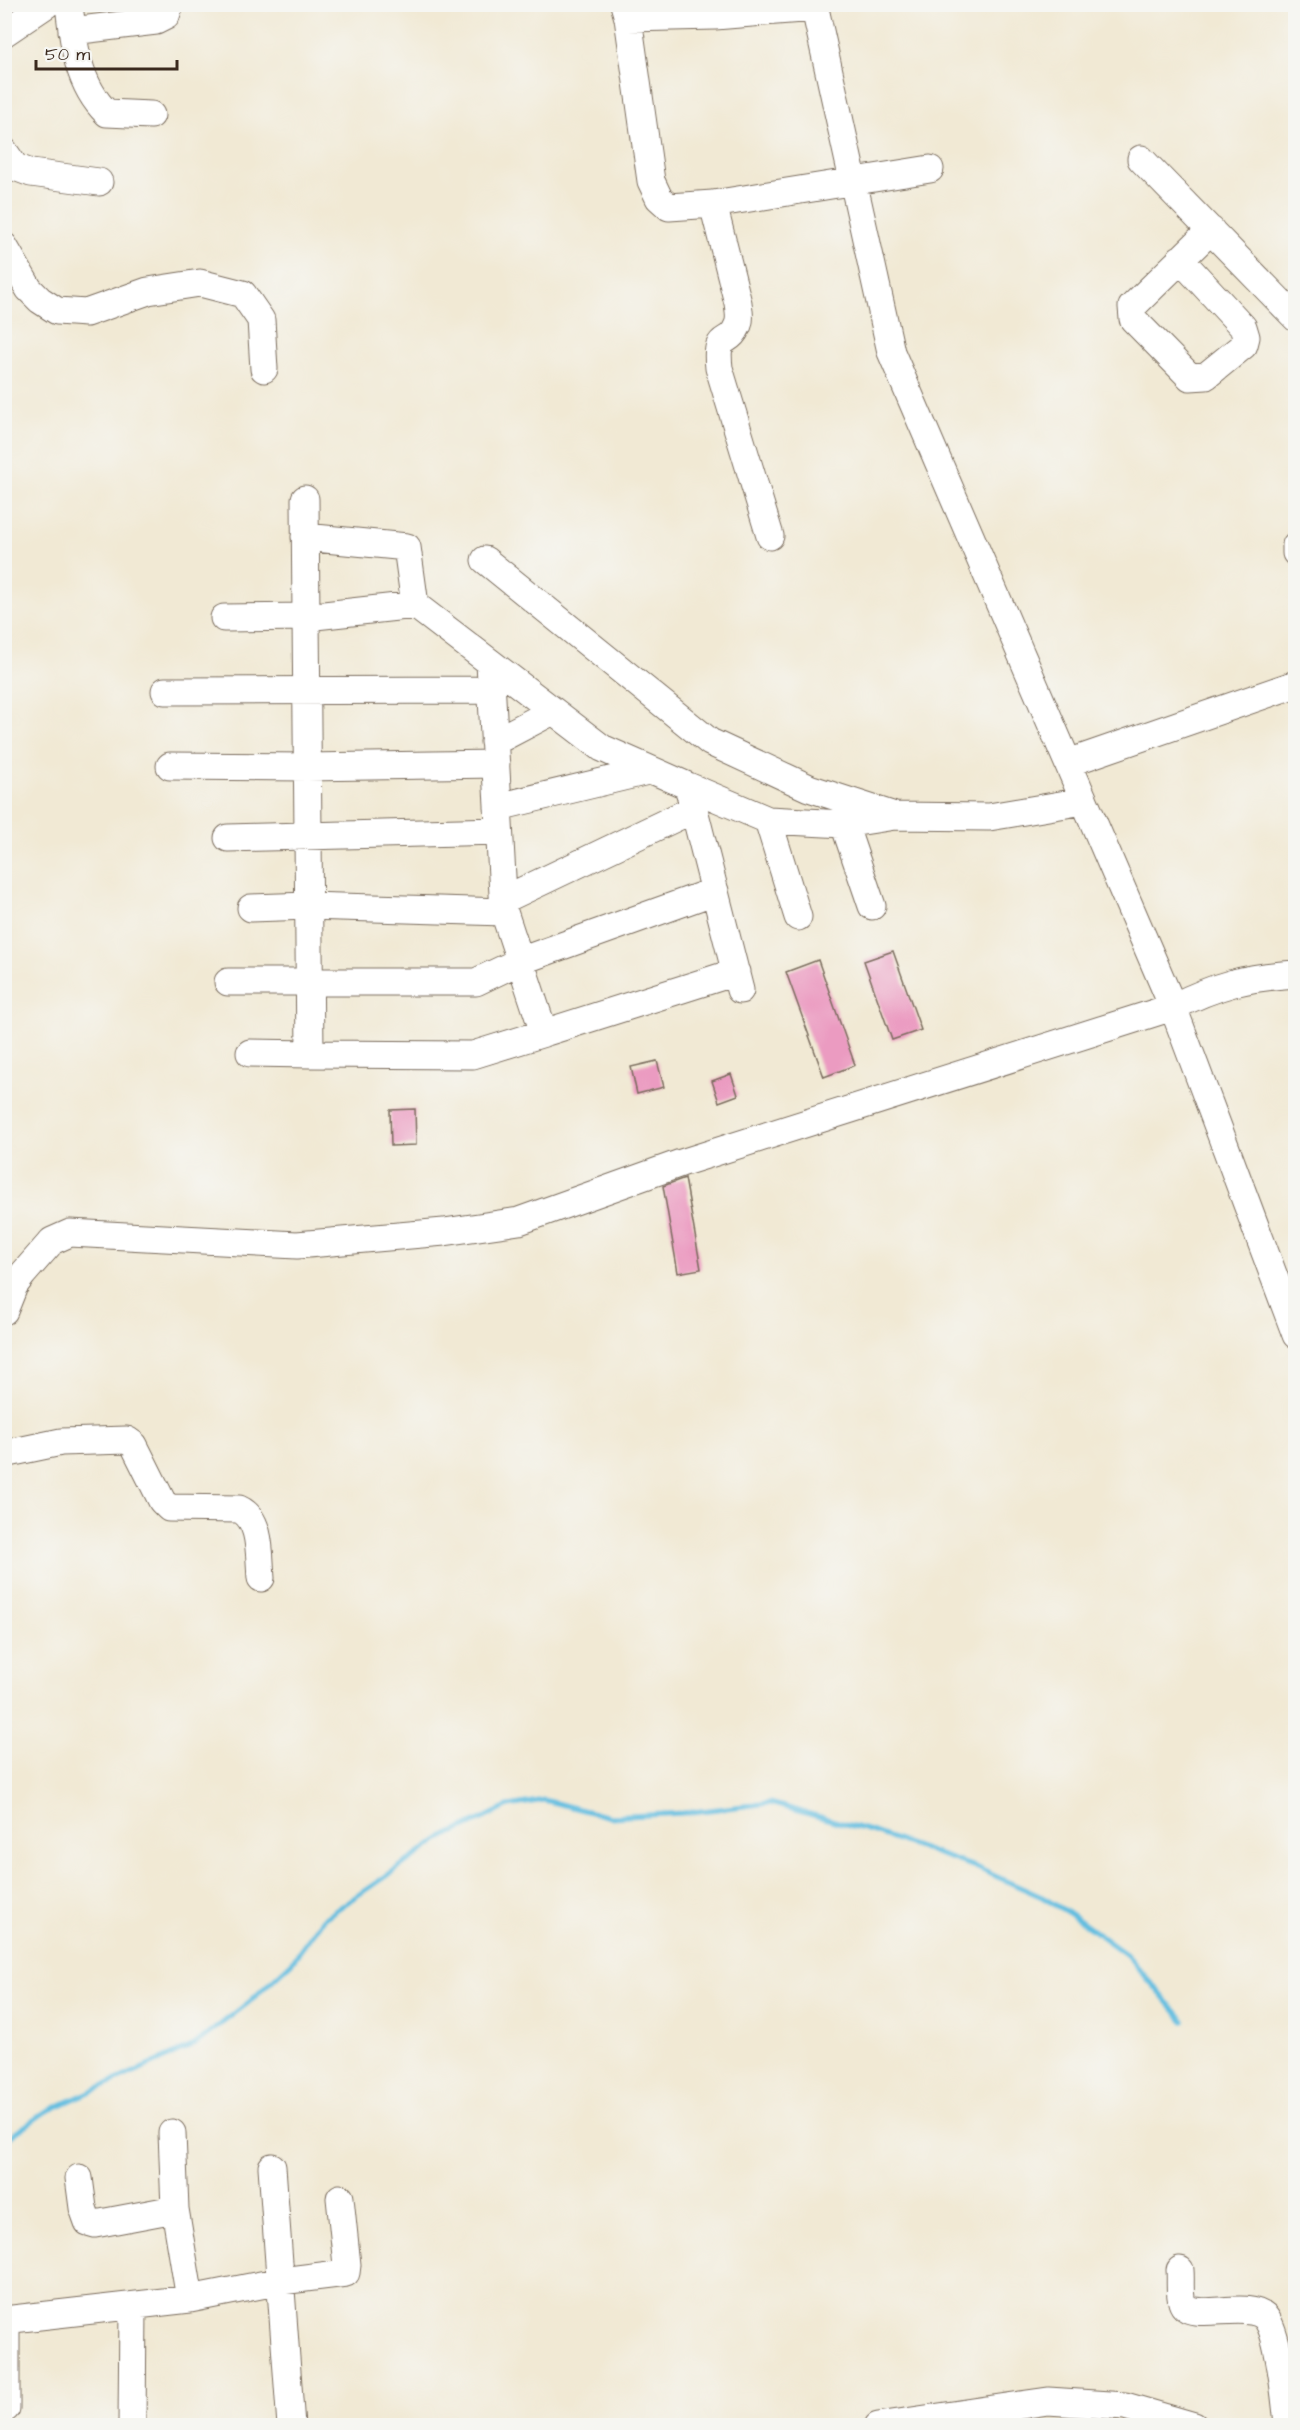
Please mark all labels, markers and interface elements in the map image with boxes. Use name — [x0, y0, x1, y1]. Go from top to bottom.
scale bar — [36, 33, 177, 71]
text: 50 m — [45, 42, 90, 67]

